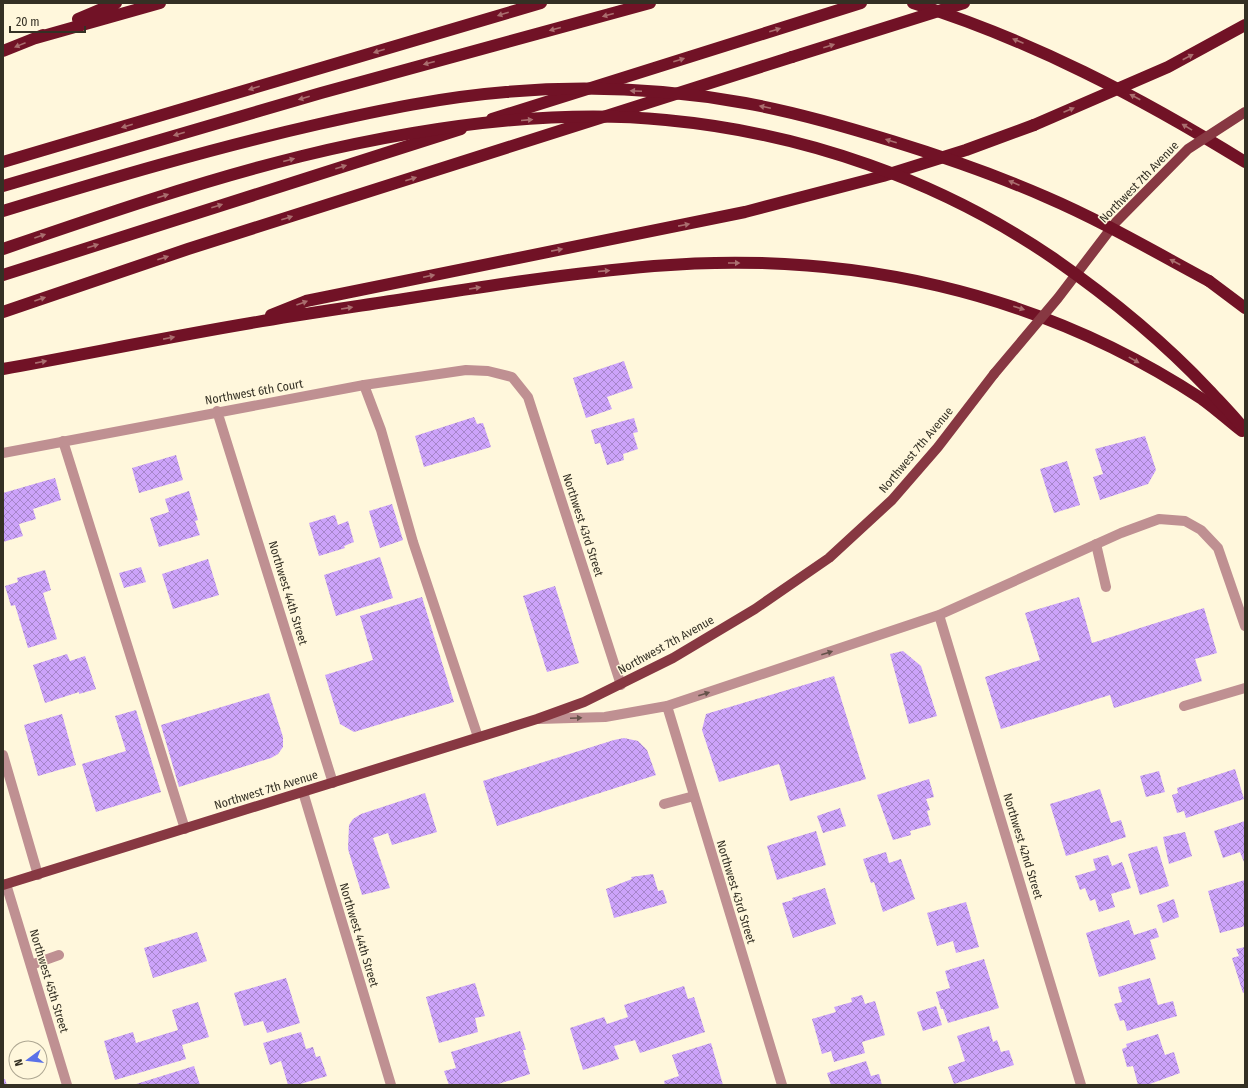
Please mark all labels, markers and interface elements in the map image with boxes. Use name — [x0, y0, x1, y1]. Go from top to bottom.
scale bar — [10, 8, 85, 34]
one-way arrow — [497, 11, 509, 17]
one-way arrow — [602, 12, 614, 18]
text: 20 m — [16, 15, 40, 29]
one-way arrow — [548, 26, 560, 32]
one-way arrow — [769, 27, 781, 33]
one-way arrow — [1012, 38, 1023, 44]
one-way arrow — [13, 42, 25, 48]
one-way arrow — [824, 43, 836, 49]
one-way arrow — [372, 48, 384, 54]
one-way arrow — [1182, 53, 1194, 60]
one-way arrow — [673, 57, 685, 63]
one-way arrow — [423, 60, 435, 66]
one-way arrow — [248, 85, 260, 91]
one-way arrow — [630, 87, 642, 94]
one-way arrow — [1129, 94, 1141, 101]
one-way arrow — [298, 95, 310, 101]
one-way arrow — [759, 104, 771, 110]
one-way arrow — [1064, 107, 1075, 113]
one-way arrow — [521, 116, 533, 123]
one-way arrow — [120, 123, 132, 129]
one-way arrow — [1181, 123, 1193, 130]
one-way arrow — [173, 131, 185, 137]
one-way arrow — [884, 138, 896, 144]
street label: Northwest 7th Avenue — [1097, 138, 1181, 226]
one-way arrow — [283, 157, 295, 163]
one-way arrow — [336, 164, 348, 170]
one-way arrow — [405, 175, 417, 181]
one-way arrow — [1008, 180, 1019, 186]
one-way arrow — [158, 192, 170, 198]
one-way arrow — [212, 203, 224, 209]
one-way arrow — [281, 215, 293, 221]
one-way arrow — [678, 221, 690, 227]
one-way arrow — [34, 233, 46, 239]
one-way arrow — [88, 243, 100, 249]
one-way arrow — [550, 247, 563, 253]
one-way arrow — [157, 254, 169, 260]
one-way arrow — [1169, 259, 1180, 266]
one-way arrow — [728, 260, 741, 266]
one-way arrow — [598, 268, 610, 274]
one-way arrow — [423, 273, 435, 279]
one-way arrow — [469, 285, 481, 291]
one-way arrow — [34, 296, 46, 302]
one-way arrow — [296, 300, 308, 306]
one-way arrow — [341, 305, 353, 311]
one-way arrow — [1013, 305, 1025, 311]
one-way arrow — [163, 335, 175, 341]
one-way arrow — [1129, 357, 1140, 363]
one-way arrow — [35, 359, 47, 365]
street label: Northwest 6th Court — [204, 376, 304, 408]
street label: Northwest 7th Avenue — [876, 404, 956, 496]
street label: Northwest 43rd Street — [560, 472, 606, 578]
street label: Northwest 44th Street — [266, 539, 310, 647]
street label: Northwest 7th Avenue — [616, 613, 717, 677]
one-way arrow — [821, 650, 833, 656]
one-way arrow — [698, 691, 710, 697]
one-way arrow — [570, 715, 583, 721]
street label: Northwest 7th Avenue — [212, 768, 320, 812]
street label: Northwest 42nd Street — [1000, 791, 1046, 901]
street label: Northwest 43rd Street — [714, 839, 758, 945]
street label: Northwest 44th Street — [337, 881, 381, 989]
street label: Northwest 45th Street — [27, 928, 71, 1034]
north arrow — [8, 1040, 48, 1080]
text: N — [12, 1058, 26, 1067]

